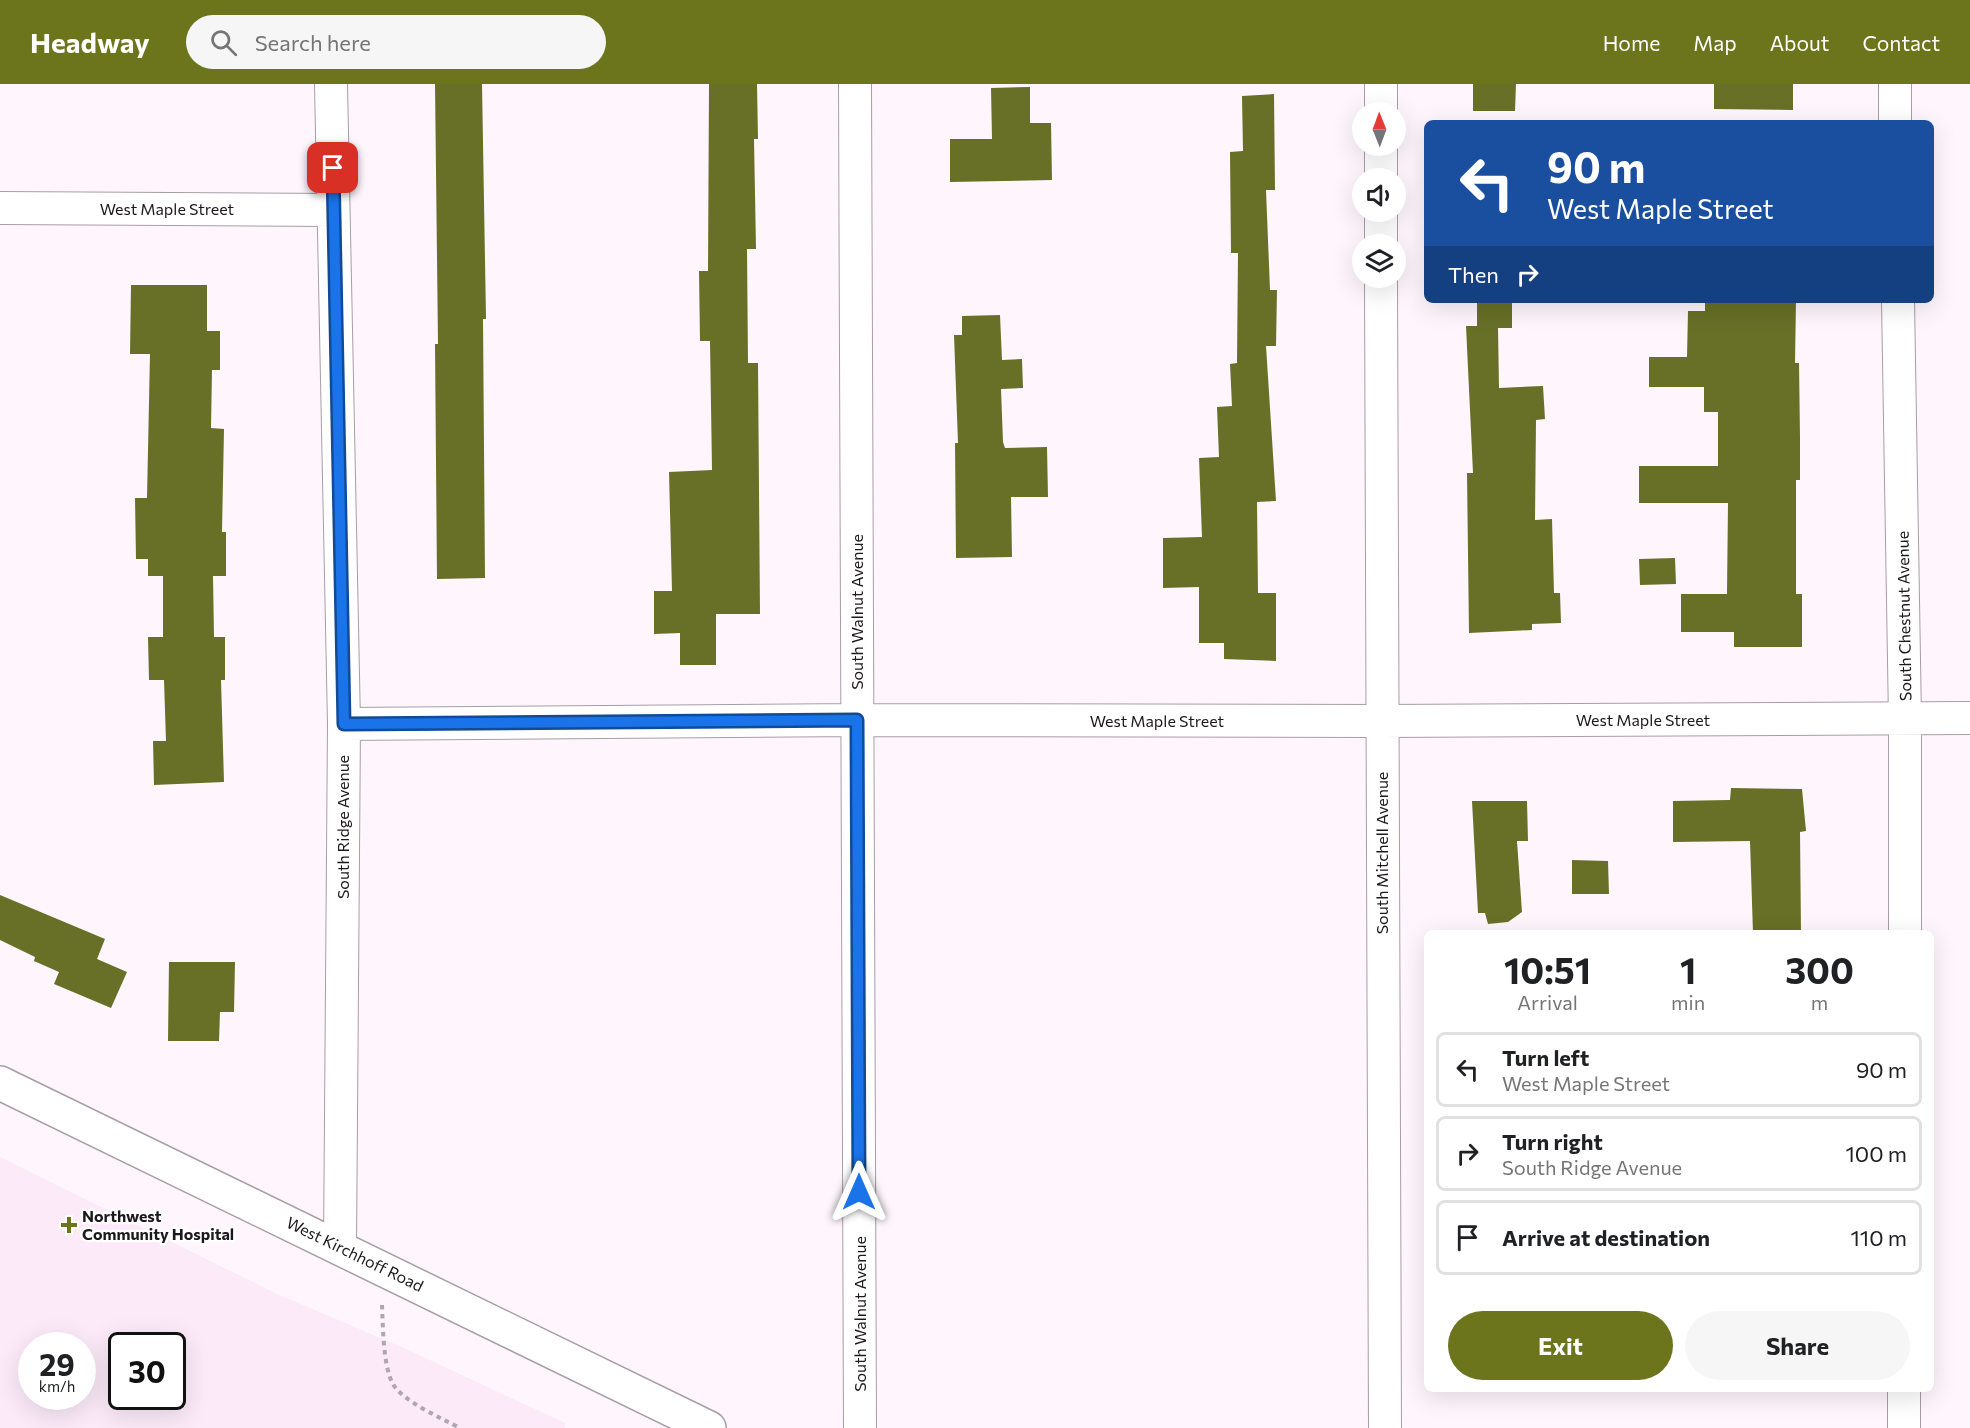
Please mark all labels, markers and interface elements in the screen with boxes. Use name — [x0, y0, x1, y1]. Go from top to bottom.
search box — [186, 15, 606, 69]
text: Headway — [30, 25, 150, 59]
icon: search — [207, 26, 240, 59]
text: Search here — [255, 29, 371, 56]
text: Home — [1603, 30, 1660, 55]
text: Map — [1693, 30, 1737, 55]
text: About — [1770, 30, 1829, 55]
text: Contact — [1862, 30, 1940, 55]
north arrow — [1352, 102, 1406, 156]
map controls — [1352, 102, 1406, 288]
text: 90 m — [1547, 140, 1646, 192]
pin — [307, 142, 358, 193]
icon: left — [1448, 144, 1526, 222]
icon: arrive — [316, 151, 349, 184]
button: sound — [1352, 168, 1406, 222]
text: West Maple Street — [1547, 192, 1774, 225]
street label: West Maple Street — [100, 199, 235, 218]
button: layers — [1352, 234, 1406, 288]
icon: right — [1511, 258, 1544, 291]
text: Then — [1448, 261, 1499, 288]
street label: South Chestnut Avenue — [1893, 531, 1914, 701]
street label: South Walnut Avenue — [847, 534, 866, 690]
street label: West Maple Street — [1576, 710, 1711, 729]
street label: West Maple Street — [1090, 711, 1225, 730]
street label: South Ridge Avenue — [333, 755, 352, 899]
street label: South Mitchell Avenue — [1372, 772, 1391, 934]
text: 10:51 — [1504, 947, 1591, 991]
text: 1 — [1680, 947, 1696, 991]
text: 300 — [1785, 947, 1854, 991]
text: Arrival — [1517, 990, 1578, 1014]
text: min — [1671, 990, 1705, 1014]
text: m — [1811, 990, 1828, 1014]
text: Turn left — [1502, 1044, 1589, 1071]
icon: left — [1451, 1053, 1484, 1086]
text: 90 m — [1856, 1056, 1907, 1083]
text: West Maple Street — [1502, 1071, 1670, 1095]
text: Turn right — [1502, 1128, 1603, 1155]
icon: right — [1451, 1137, 1484, 1170]
text: 100 m — [1845, 1140, 1907, 1167]
text: South Ridge Avenue — [1502, 1155, 1682, 1179]
position arrow — [827, 1160, 891, 1224]
place label: Northwest Community Hospital — [82, 1206, 234, 1243]
street label: West Kirchhoff Road — [284, 1212, 427, 1295]
marker: Northwest Community Hospital — [60, 1216, 78, 1234]
icon: arrive — [1451, 1221, 1484, 1254]
text: Arrive at destination — [1502, 1224, 1710, 1251]
text: 110 m — [1850, 1224, 1907, 1251]
street label: South Walnut Avenue — [850, 1236, 869, 1392]
button: Exit — [1448, 1311, 1673, 1380]
button: Share — [1685, 1311, 1910, 1380]
speed limit sign: 30 — [108, 1332, 186, 1410]
text: 29 — [39, 1345, 75, 1382]
text: km/h — [39, 1377, 75, 1395]

